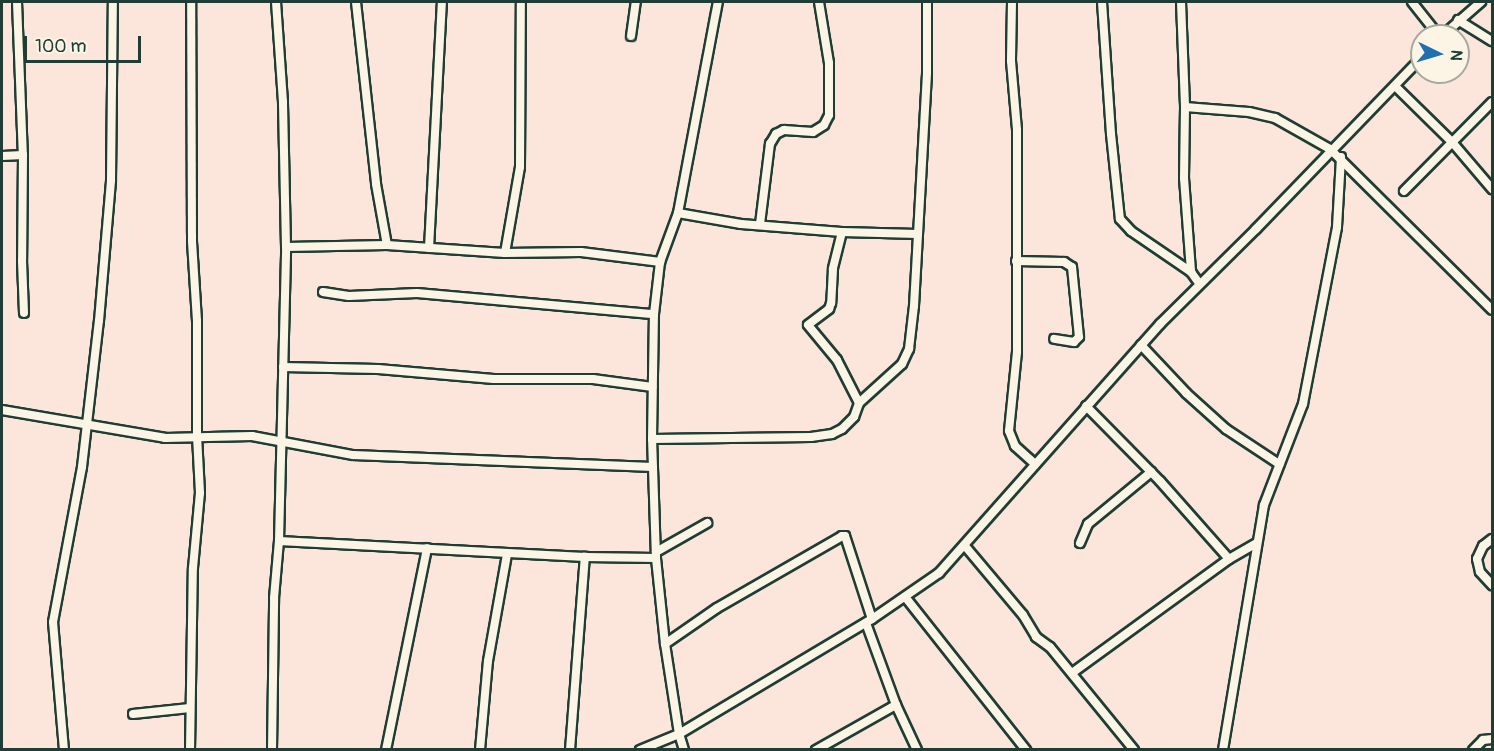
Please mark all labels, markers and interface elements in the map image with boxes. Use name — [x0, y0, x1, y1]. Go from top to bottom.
scale bar — [27, 24, 144, 62]
north arrow — [1410, 24, 1470, 84]
text: 100 m — [35, 35, 87, 58]
text: N — [1446, 49, 1466, 62]

